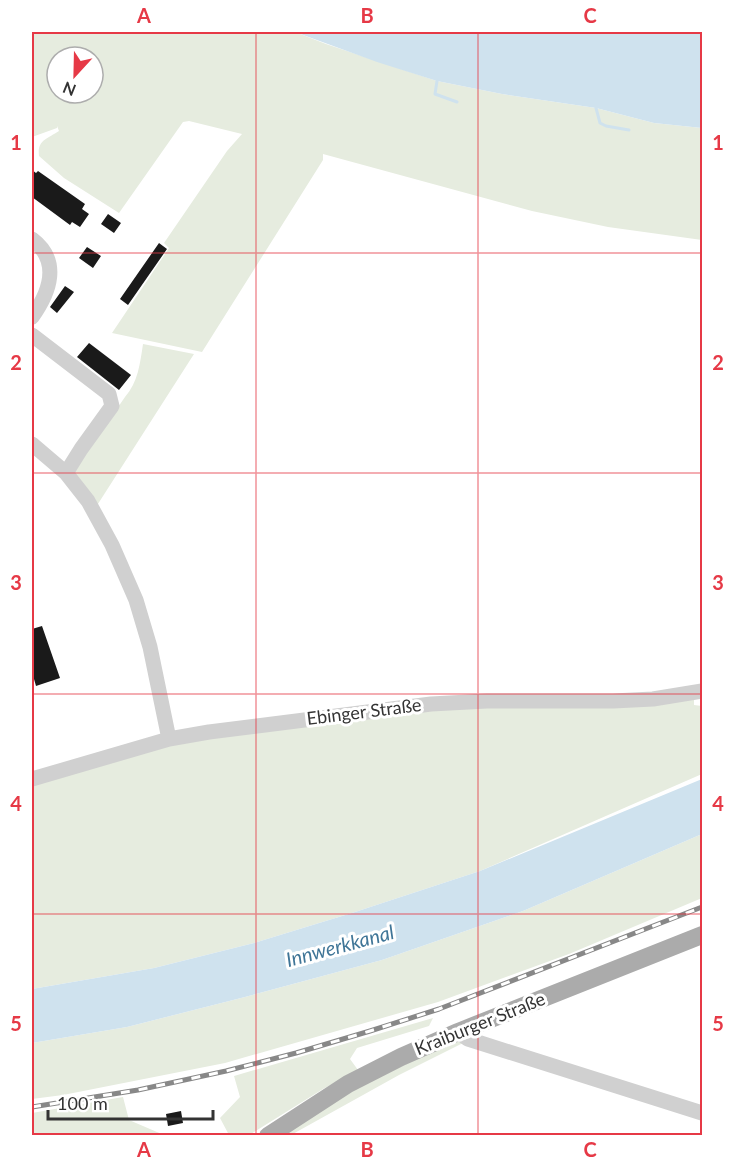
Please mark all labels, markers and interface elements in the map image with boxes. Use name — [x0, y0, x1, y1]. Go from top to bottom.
text: A — [136, 3, 151, 27]
text: B — [360, 3, 374, 27]
text: C — [583, 3, 597, 27]
north arrow — [45, 45, 105, 105]
text: N — [60, 78, 78, 100]
text: 1 — [10, 130, 22, 154]
text: 1 — [712, 130, 724, 154]
text: 2 — [10, 350, 22, 374]
text: 2 — [712, 350, 724, 374]
text: 3 — [10, 570, 22, 594]
text: 3 — [712, 570, 724, 594]
street label: Ebinger Straße — [305, 693, 422, 729]
text: 4 — [10, 791, 22, 815]
text: 4 — [712, 791, 724, 815]
water label: Innwerkkanal — [283, 919, 397, 971]
street label: Kraiburger Straße — [411, 987, 548, 1059]
text: 5 — [10, 1011, 22, 1035]
text: 5 — [712, 1011, 724, 1035]
scale bar — [48, 1083, 213, 1121]
text: 100 m — [57, 1092, 108, 1114]
text: A — [136, 1137, 151, 1161]
text: B — [360, 1137, 374, 1161]
text: C — [583, 1137, 597, 1161]

